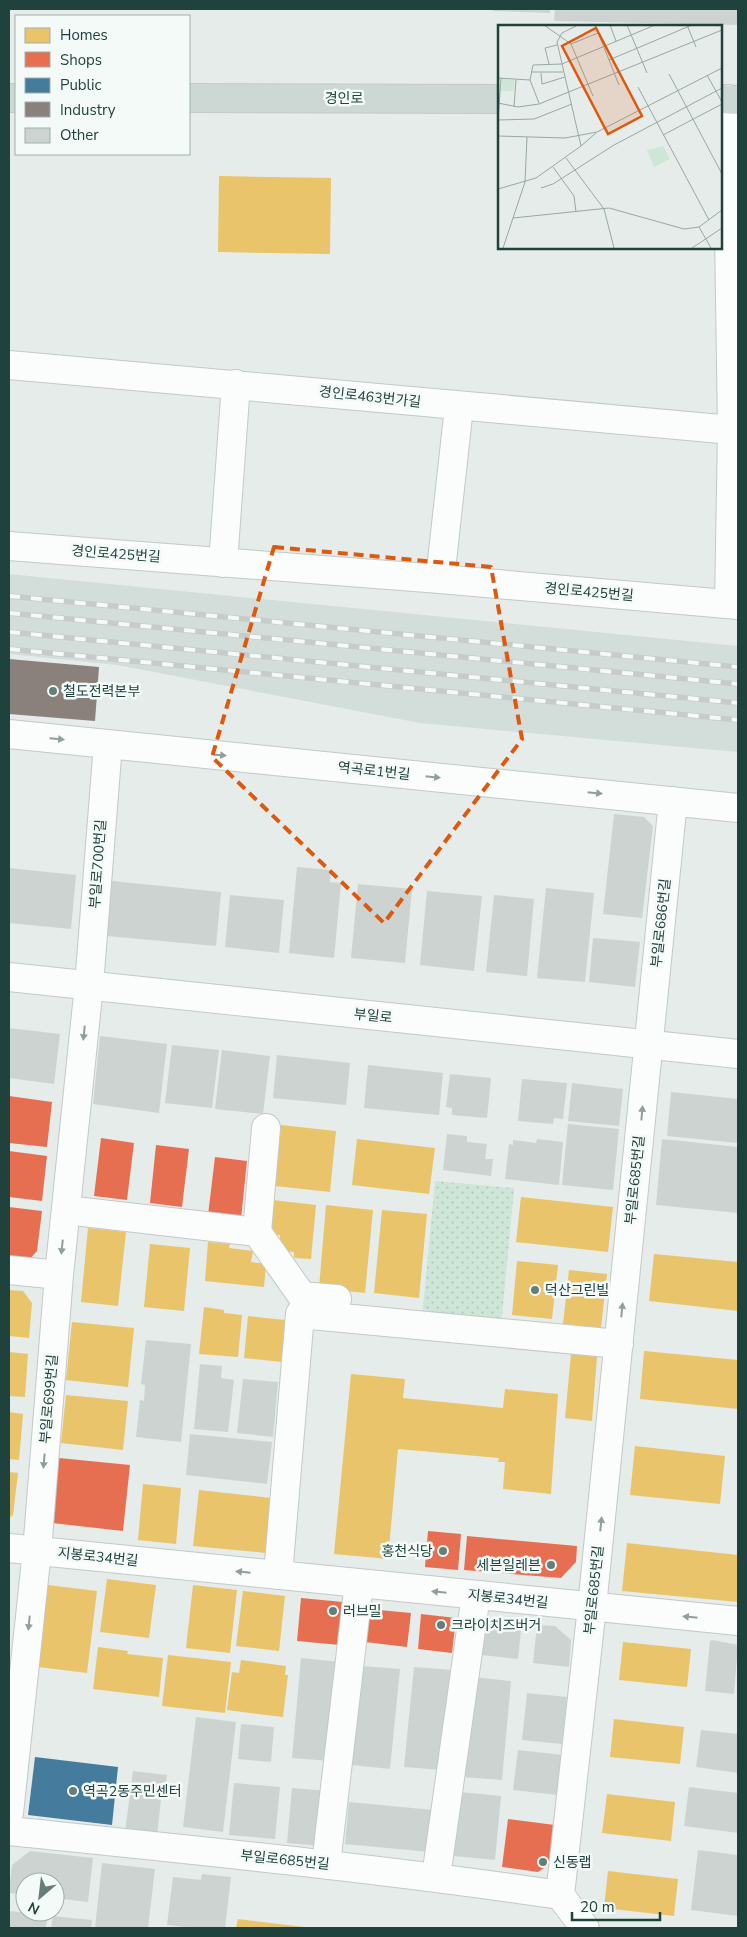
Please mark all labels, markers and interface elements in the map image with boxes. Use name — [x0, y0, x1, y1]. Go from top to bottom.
legend — [15, 15, 190, 155]
text: Homes — [60, 25, 108, 45]
inset map — [498, 25, 722, 249]
text: Shops — [60, 50, 102, 70]
text: Public — [60, 75, 101, 95]
street label: 경인로 — [325, 89, 363, 108]
text: Industry — [60, 100, 116, 120]
text: Other — [60, 125, 99, 145]
street label: 경인로463번가길 — [318, 382, 422, 412]
street label: 경인로425번길 — [71, 541, 161, 567]
street label: 경인로425번길 — [544, 579, 634, 605]
place label: 철도전력본부 — [63, 682, 140, 701]
marker: 철도전력본부 — [47, 685, 59, 697]
one-way arrow — [50, 735, 66, 743]
one-way arrow — [211, 751, 227, 759]
street label: 역곡로1번길 — [337, 758, 411, 784]
one-way arrow — [425, 773, 441, 781]
one-way arrow — [587, 789, 603, 797]
street label: 부일로700번길 — [85, 819, 111, 909]
street label: 부일로686번길 — [647, 877, 675, 969]
street label: 부일로 — [353, 1005, 393, 1027]
one-way arrow — [80, 1026, 88, 1042]
one-way arrow — [638, 1105, 646, 1121]
street label: 부일로685번길 — [621, 1134, 649, 1226]
one-way arrow — [58, 1239, 66, 1255]
place label: 덕산그린빌 — [545, 1281, 609, 1300]
marker: 덕산그린빌 — [529, 1284, 541, 1296]
one-way arrow — [618, 1302, 626, 1318]
street label: 부일로699번길 — [36, 1354, 62, 1444]
one-way arrow — [40, 1454, 48, 1470]
one-way arrow — [597, 1516, 605, 1532]
place label: 홍천식당 — [381, 1542, 433, 1561]
street label: 지봉로34번길 — [57, 1543, 139, 1571]
street label: 부일로685번길 — [580, 1544, 608, 1636]
marker: 홍천식당 — [437, 1545, 449, 1557]
place label: 세븐일레븐 — [477, 1556, 541, 1575]
marker: 세븐일레븐 — [545, 1559, 557, 1571]
one-way arrow — [235, 1568, 251, 1576]
street label: 지봉로34번길 — [467, 1585, 549, 1613]
one-way arrow — [431, 1588, 447, 1596]
place label: 러브밀 — [343, 1602, 382, 1621]
marker: 러브밀 — [327, 1605, 339, 1617]
one-way arrow — [681, 1613, 697, 1621]
one-way arrow — [25, 1615, 33, 1631]
place label: 크라이치즈버거 — [451, 1616, 541, 1635]
marker: 크라이치즈버거 — [435, 1619, 447, 1631]
place label: 역곡2동주민센터 — [83, 1782, 182, 1801]
marker: 역곡2동주민센터 — [67, 1785, 79, 1797]
street label: 부일로685번길 — [239, 1846, 331, 1874]
place label: 신동랩 — [553, 1853, 592, 1872]
marker: 신동랩 — [537, 1856, 549, 1868]
north arrow — [15, 1872, 65, 1922]
scale bar — [572, 1890, 660, 1922]
text: N — [25, 1897, 43, 1919]
text: 20 m — [580, 1897, 615, 1917]

